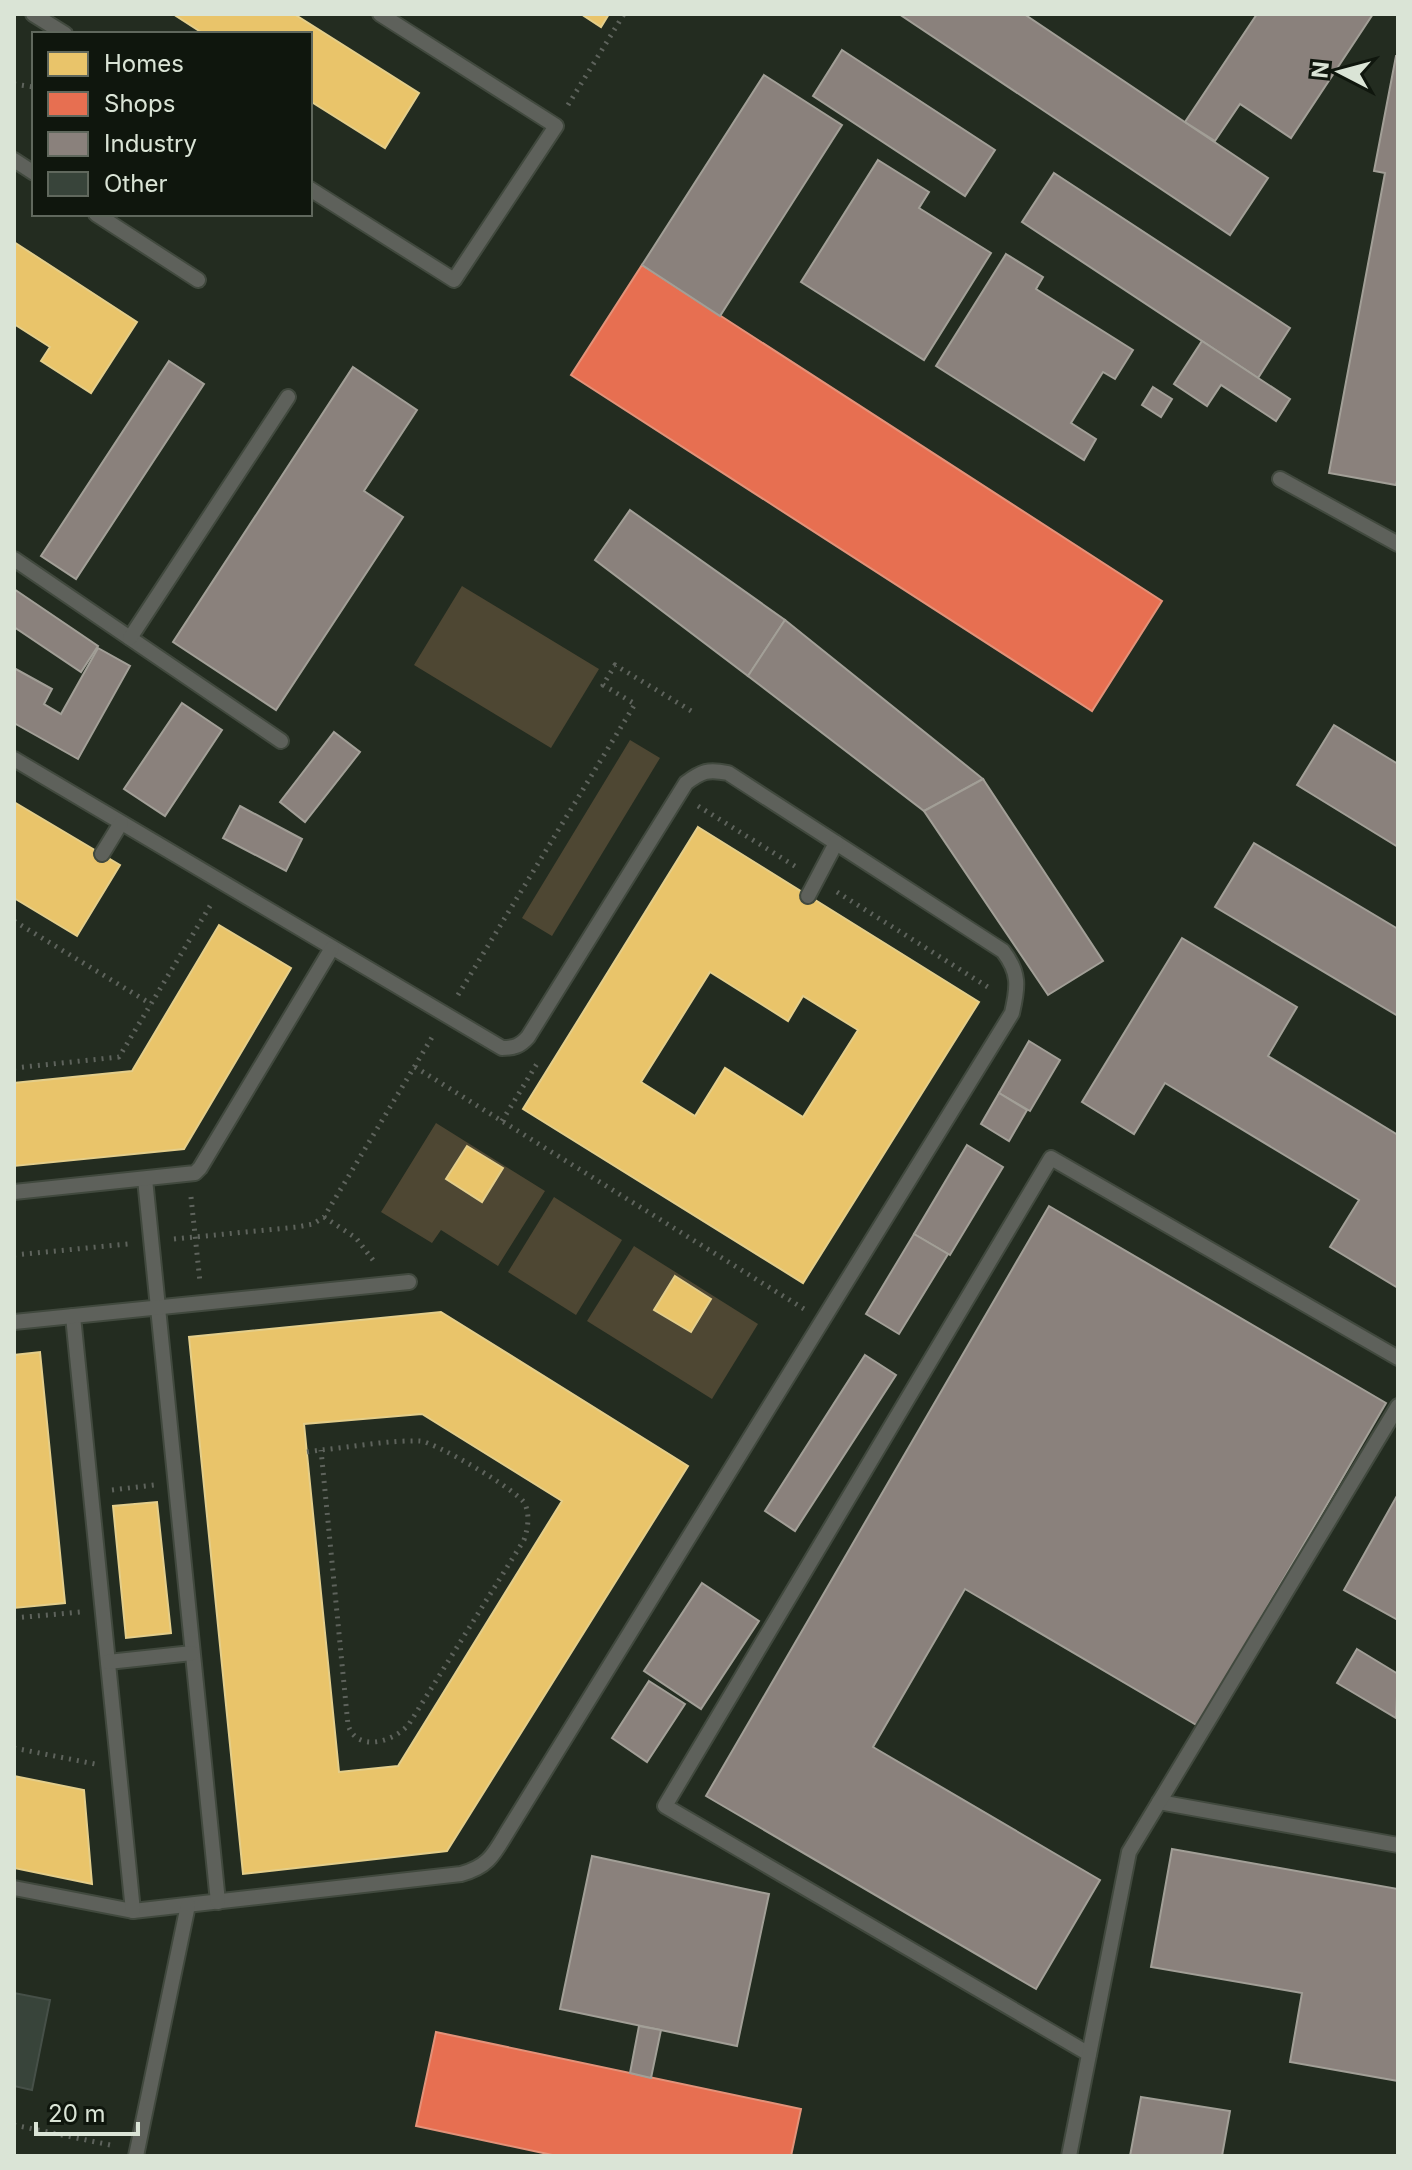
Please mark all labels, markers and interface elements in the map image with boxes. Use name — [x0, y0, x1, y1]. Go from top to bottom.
legend — [32, 32, 312, 216]
north arrow — [1300, 32, 1380, 112]
text: Homes — [104, 49, 184, 78]
text: N — [1306, 60, 1334, 80]
text: Shops — [104, 89, 175, 118]
text: Industry — [104, 129, 197, 158]
text: Other — [104, 169, 167, 198]
scale bar — [36, 2086, 138, 2136]
text: 20 m — [48, 2099, 106, 2128]

